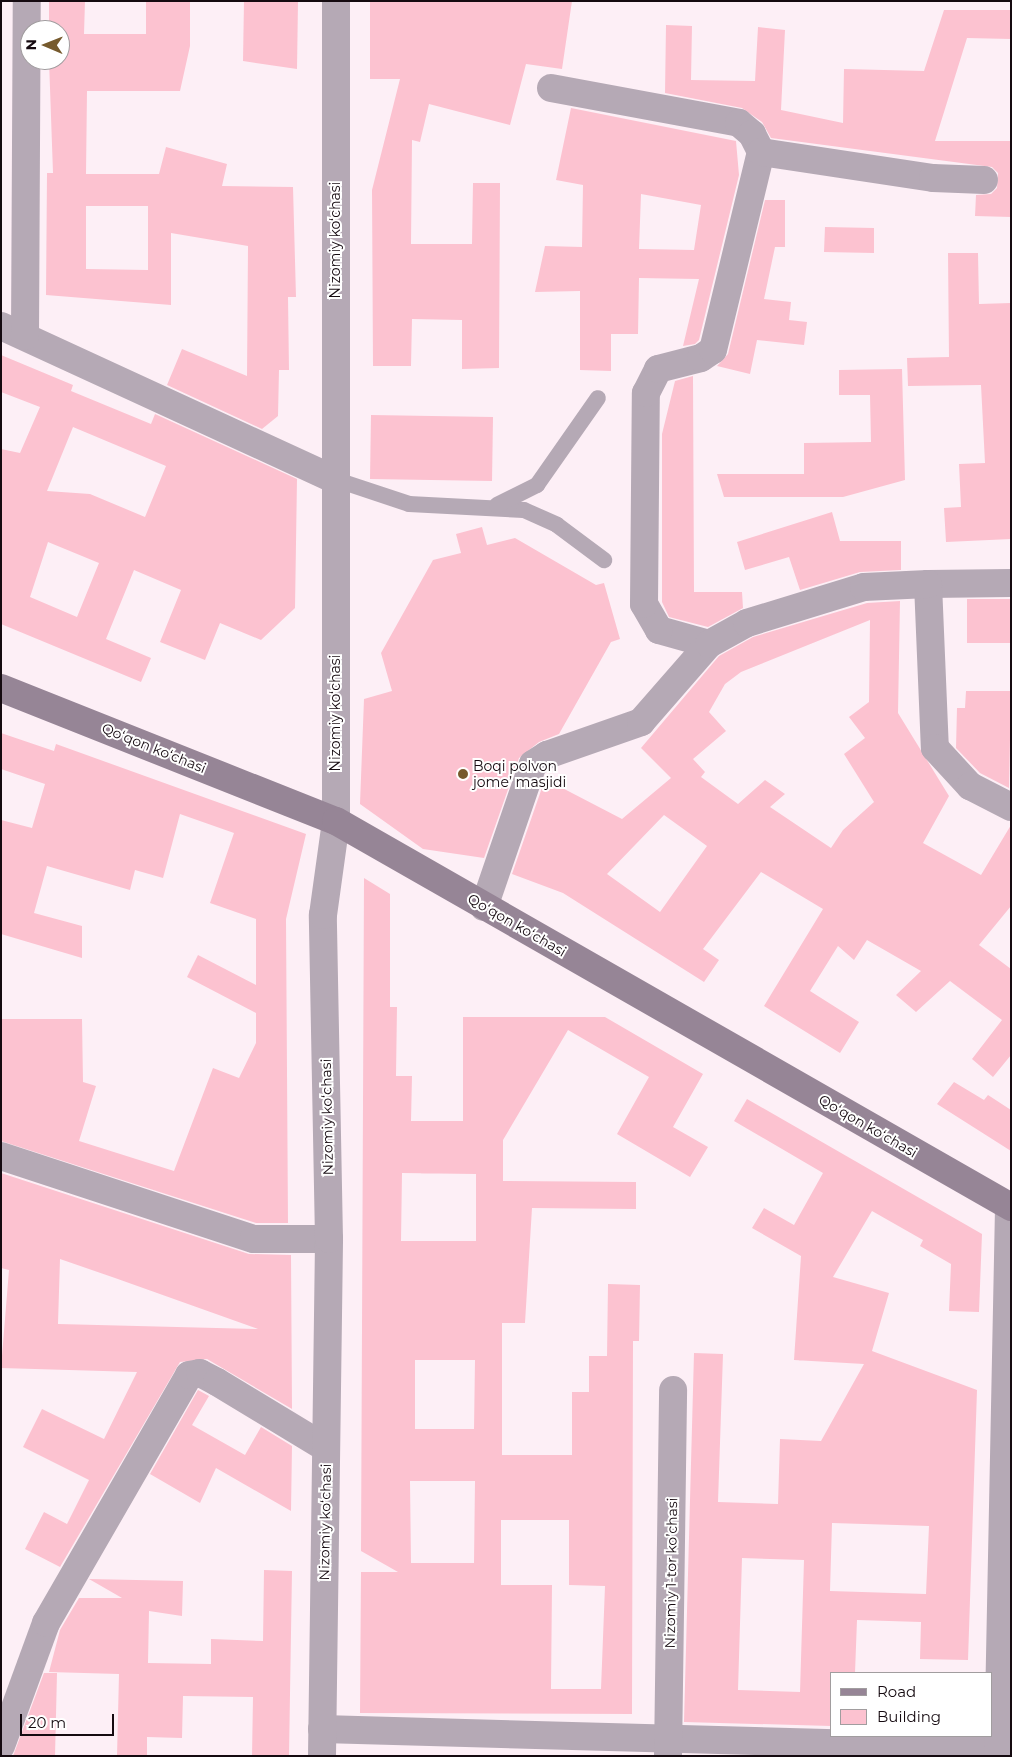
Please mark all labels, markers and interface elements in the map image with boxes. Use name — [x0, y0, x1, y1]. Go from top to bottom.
north arrow — [20, 20, 70, 70]
text: N — [22, 39, 40, 51]
street label: Nizomiy koʻchasi — [327, 182, 343, 298]
street label: Nizomiy koʻchasi — [327, 655, 343, 771]
street label: Qoʻqon koʻchasi — [99, 719, 209, 777]
place label: Boqi polvon jome’ masjidi — [473, 758, 566, 790]
marker: Boqi polvon jome’ masjidi — [457, 768, 469, 780]
street label: Qoʻqon koʻchasi — [465, 890, 569, 960]
street label: Nizomiy koʻchasi — [318, 1058, 336, 1176]
street label: Qoʻqon koʻchasi — [816, 1091, 920, 1161]
street label: Nizomiy koʻchasi — [316, 1463, 334, 1581]
street label: Nizomiy 1-tor koʼchasi — [661, 1497, 681, 1649]
legend — [830, 1672, 992, 1737]
text: Road — [877, 1682, 916, 1701]
scale bar — [22, 1704, 116, 1736]
text: Building — [877, 1707, 941, 1726]
text: 20 m — [28, 1713, 66, 1732]

